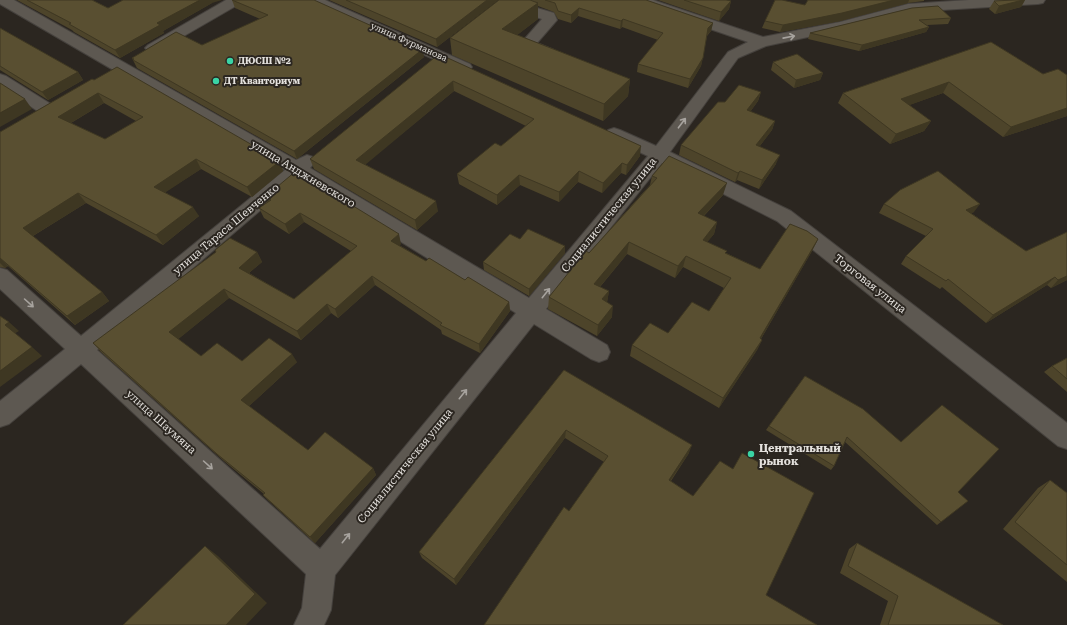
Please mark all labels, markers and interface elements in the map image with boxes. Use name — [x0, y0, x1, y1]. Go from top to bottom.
street label: улица Фурманова — [369, 21, 449, 63]
one-way arrow — [782, 33, 795, 41]
marker: ДЮСШ №2 — [225, 56, 235, 66]
place label: ДЮСШ №2 — [238, 56, 291, 66]
marker: ДТ Кванториум — [211, 76, 221, 86]
place label: ДТ Кванториум — [224, 76, 301, 86]
one-way arrow — [678, 117, 686, 128]
street label: улица Анджиевского — [248, 138, 358, 211]
street label: Социалистическая улица — [559, 155, 659, 275]
street label: улица Тараса Шевченко — [170, 181, 282, 277]
street label: Торговая улица — [831, 252, 909, 316]
one-way arrow — [541, 288, 550, 299]
one-way arrow — [24, 298, 34, 307]
street label: улица Шаумяна — [123, 387, 199, 457]
one-way arrow — [459, 389, 468, 399]
street label: Социалистическая улица — [355, 406, 455, 526]
place label: Центральный рынок — [759, 442, 841, 468]
marker: Центральный рынок — [746, 449, 756, 459]
one-way arrow — [203, 461, 213, 470]
one-way arrow — [342, 533, 350, 544]

